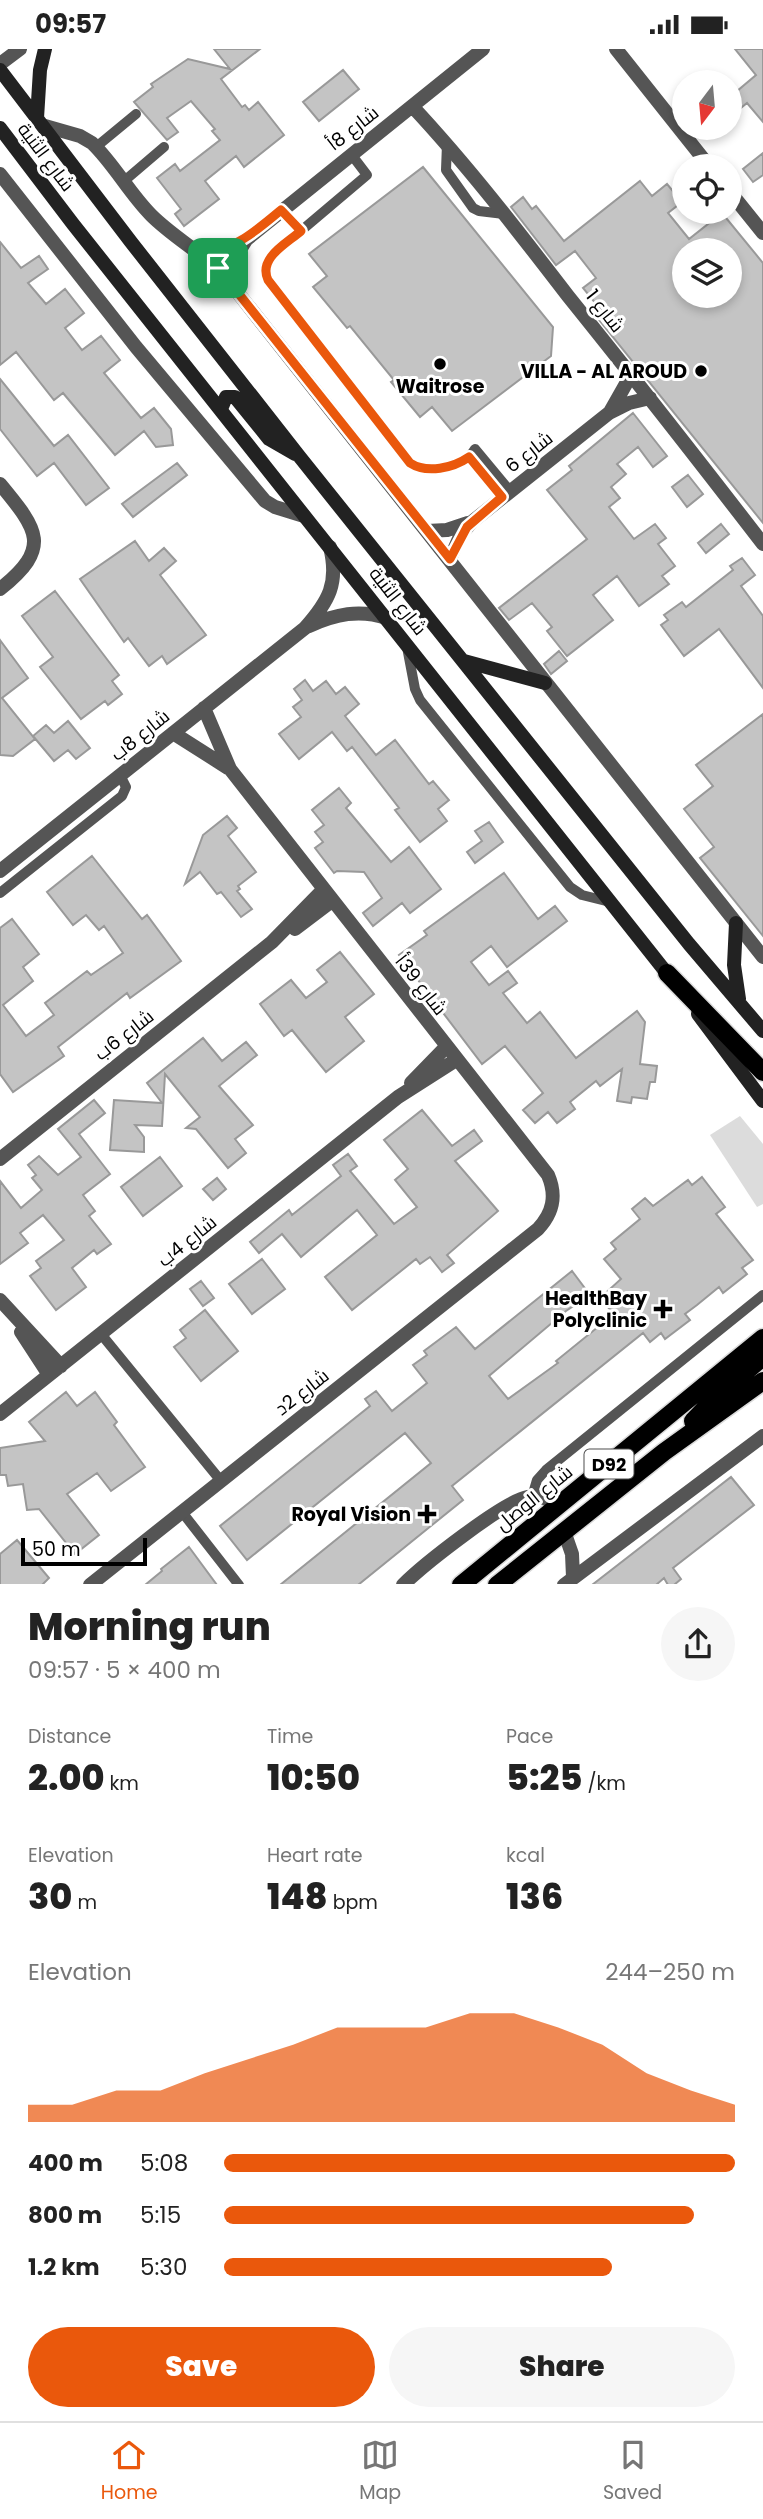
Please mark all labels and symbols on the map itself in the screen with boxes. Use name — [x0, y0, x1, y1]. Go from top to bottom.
north arrow — [672, 70, 742, 140]
street label: شارع 8أ — [321, 99, 385, 157]
street label: شارع الثنية — [11, 117, 81, 197]
pin — [188, 238, 248, 298]
street label: شارع 1 — [580, 284, 630, 338]
marker: Waitrose — [432, 356, 448, 372]
place label: VILLA - AL AROUD — [521, 358, 687, 385]
marker: VILLA - AL AROUD — [693, 363, 709, 379]
place label: Waitrose — [396, 373, 485, 400]
street label: شارع 6 — [499, 425, 559, 479]
street label: شارع الثنية — [363, 561, 433, 641]
street label: شارع 8ب — [105, 703, 175, 767]
street label: شارع 39أ — [389, 949, 453, 1021]
street label: شارع 6ب — [89, 1003, 159, 1067]
street label: شارع 4ب — [152, 1209, 222, 1273]
place label: HealthBay Polyclinic — [545, 1285, 648, 1334]
marker: HealthBay Polyclinic — [653, 1299, 673, 1319]
street label: شارع 2د — [269, 1362, 335, 1422]
road number: D92 — [584, 1449, 634, 1479]
street label: شارع الوصل — [490, 1459, 578, 1537]
place label: Royal Vision — [291, 1501, 411, 1528]
marker: Royal Vision — [417, 1504, 437, 1524]
scale bar — [21, 1535, 147, 1567]

